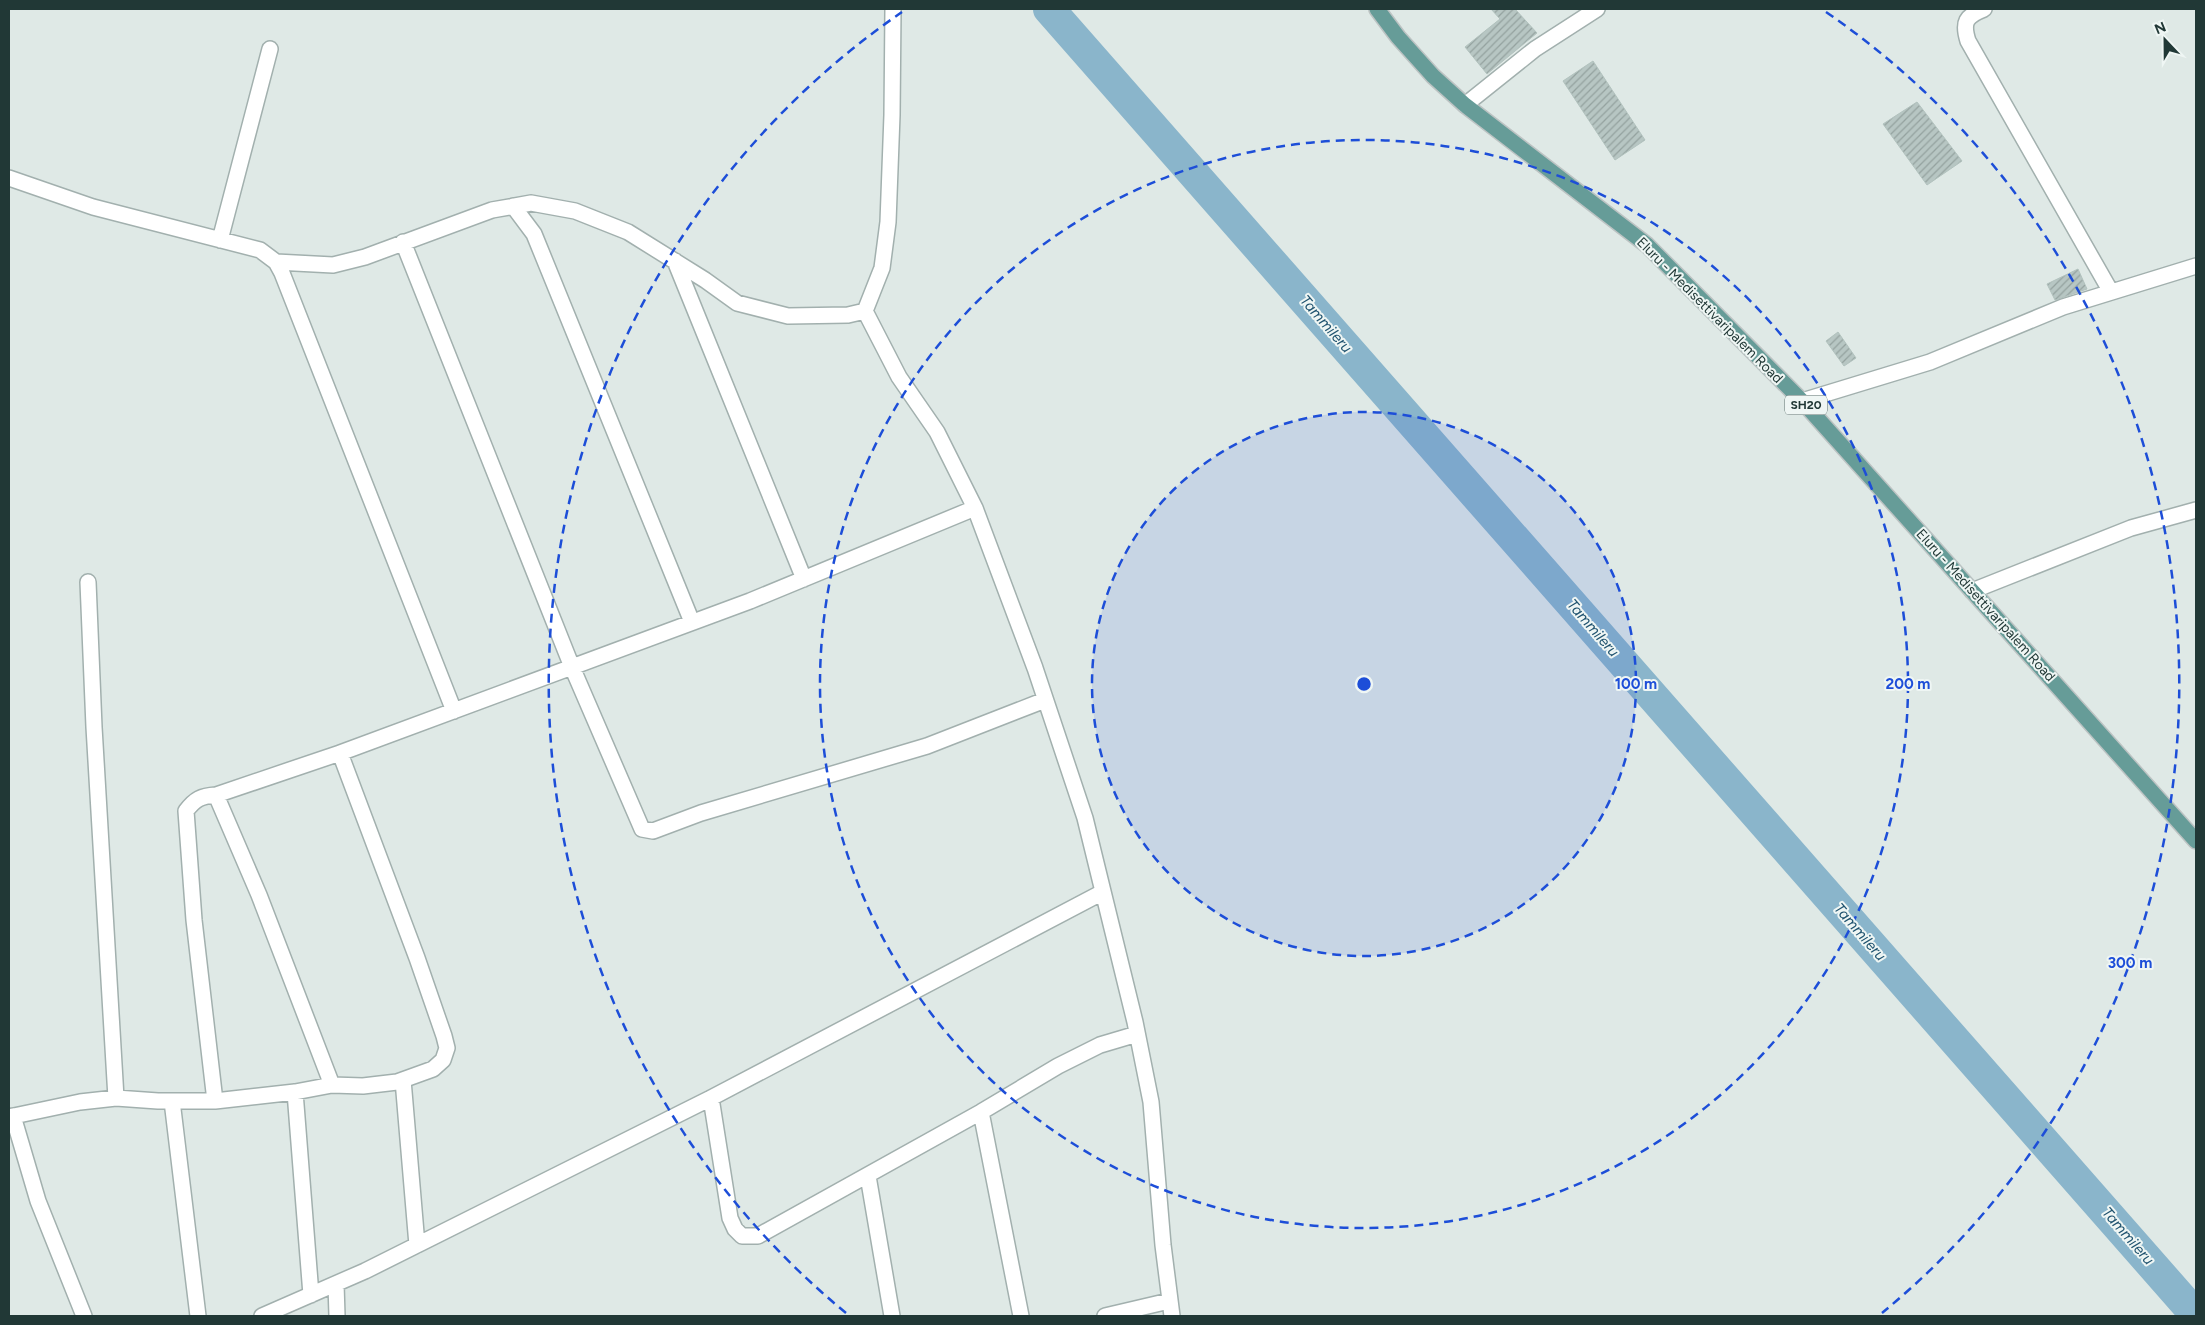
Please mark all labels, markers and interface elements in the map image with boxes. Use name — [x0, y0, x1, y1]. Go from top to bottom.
north arrow — [2140, 15, 2190, 65]
text: N — [2152, 19, 2169, 38]
street label: Eluru - Medisettivaripalem Road — [1633, 234, 1786, 387]
water label: Tammileru — [1296, 292, 1356, 356]
road number: SH20 — [1785, 396, 1827, 414]
street label: Eluru - Medisettivaripalem Road — [1913, 526, 2059, 685]
water label: Tammileru — [1563, 596, 1623, 660]
centre of rings — [1355, 675, 1373, 693]
text: 100 m — [1615, 675, 1657, 693]
text: 200 m — [1886, 675, 1930, 693]
water label: Tammileru — [1830, 900, 1890, 964]
text: 300 m — [2108, 954, 2152, 972]
water label: Tammileru — [2098, 1204, 2158, 1268]

